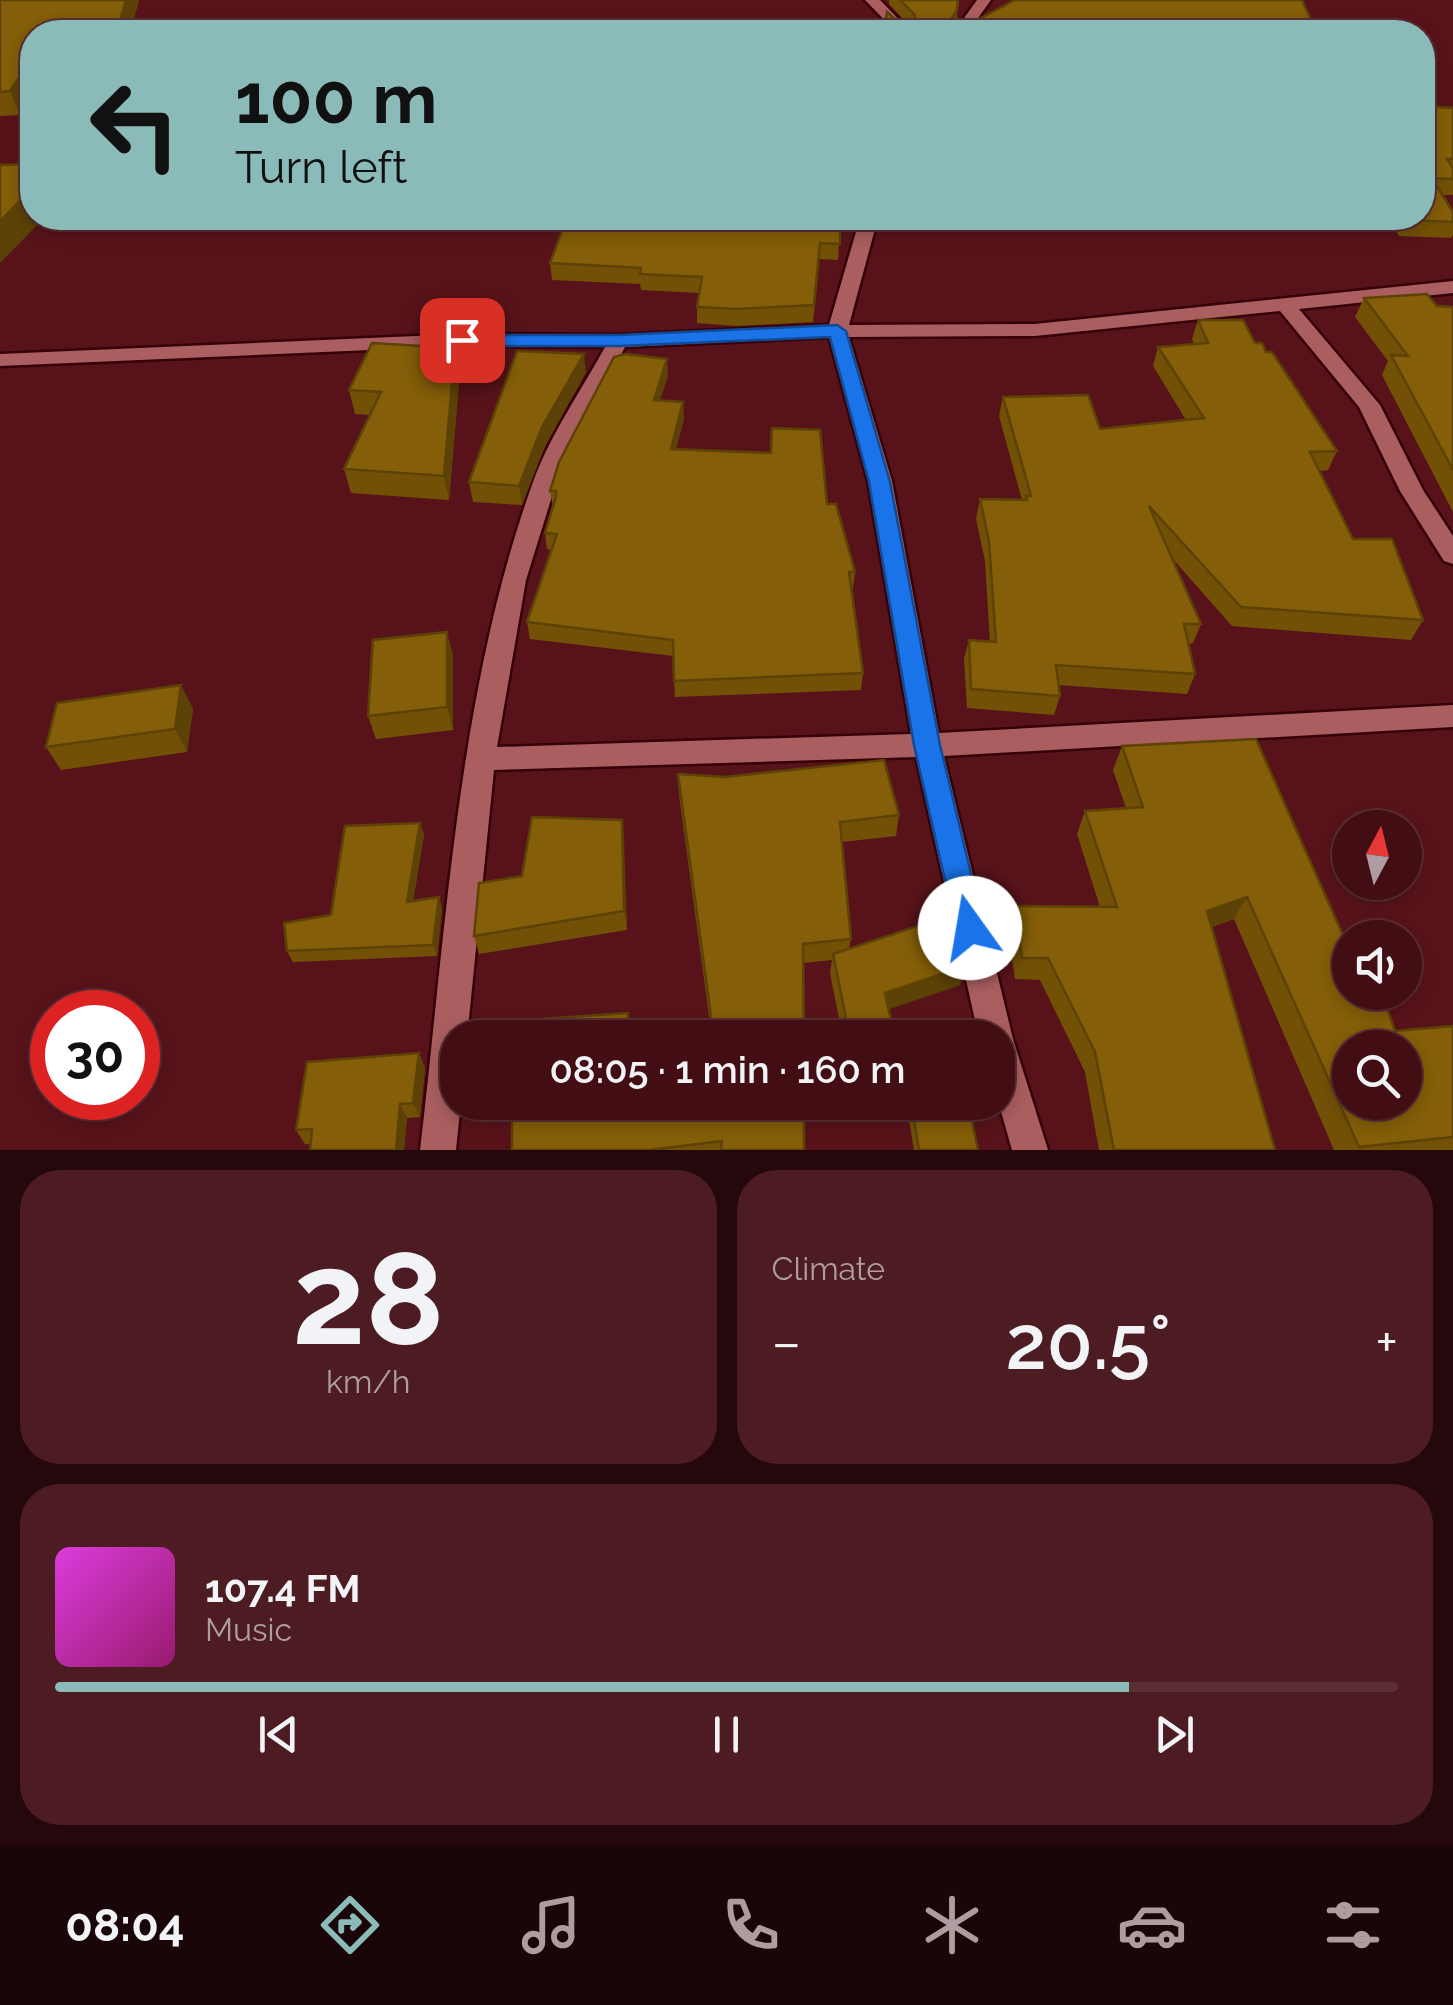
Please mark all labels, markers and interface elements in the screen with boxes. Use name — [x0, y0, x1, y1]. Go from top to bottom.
text: 100 m — [235, 57, 438, 139]
icon: left — [70, 60, 200, 190]
text: Turn left — [235, 141, 407, 194]
pin — [420, 298, 505, 383]
icon: arrive — [435, 313, 490, 368]
north arrow — [1332, 810, 1422, 900]
map controls — [1332, 810, 1422, 1120]
position arrow — [918, 876, 1022, 980]
button: sound — [1332, 920, 1422, 1010]
speed limit sign: 30 — [30, 990, 160, 1120]
button: search — [1332, 1030, 1422, 1120]
text: 08:05 · 1 min · 160 m — [550, 1047, 905, 1092]
text: 28 — [292, 1222, 444, 1374]
text: Climate — [772, 1250, 885, 1287]
text: 20.5° — [1005, 1298, 1171, 1387]
text: − — [772, 1310, 801, 1375]
text: + — [1375, 1310, 1398, 1375]
text: km/h — [326, 1363, 410, 1400]
text: 107.4 FM — [205, 1566, 360, 1611]
text: Music — [205, 1611, 292, 1648]
icon: previous — [251, 1707, 306, 1762]
icon: pause — [699, 1707, 754, 1762]
icon: next — [1147, 1707, 1202, 1762]
icon: directions — [315, 1890, 385, 1960]
icon: music — [516, 1890, 586, 1960]
icon: phone — [716, 1890, 786, 1960]
icon: climate — [917, 1890, 987, 1960]
icon: car — [1117, 1890, 1187, 1960]
icon: filters — [1318, 1890, 1388, 1960]
text: 08:04 — [65, 1899, 185, 1952]

